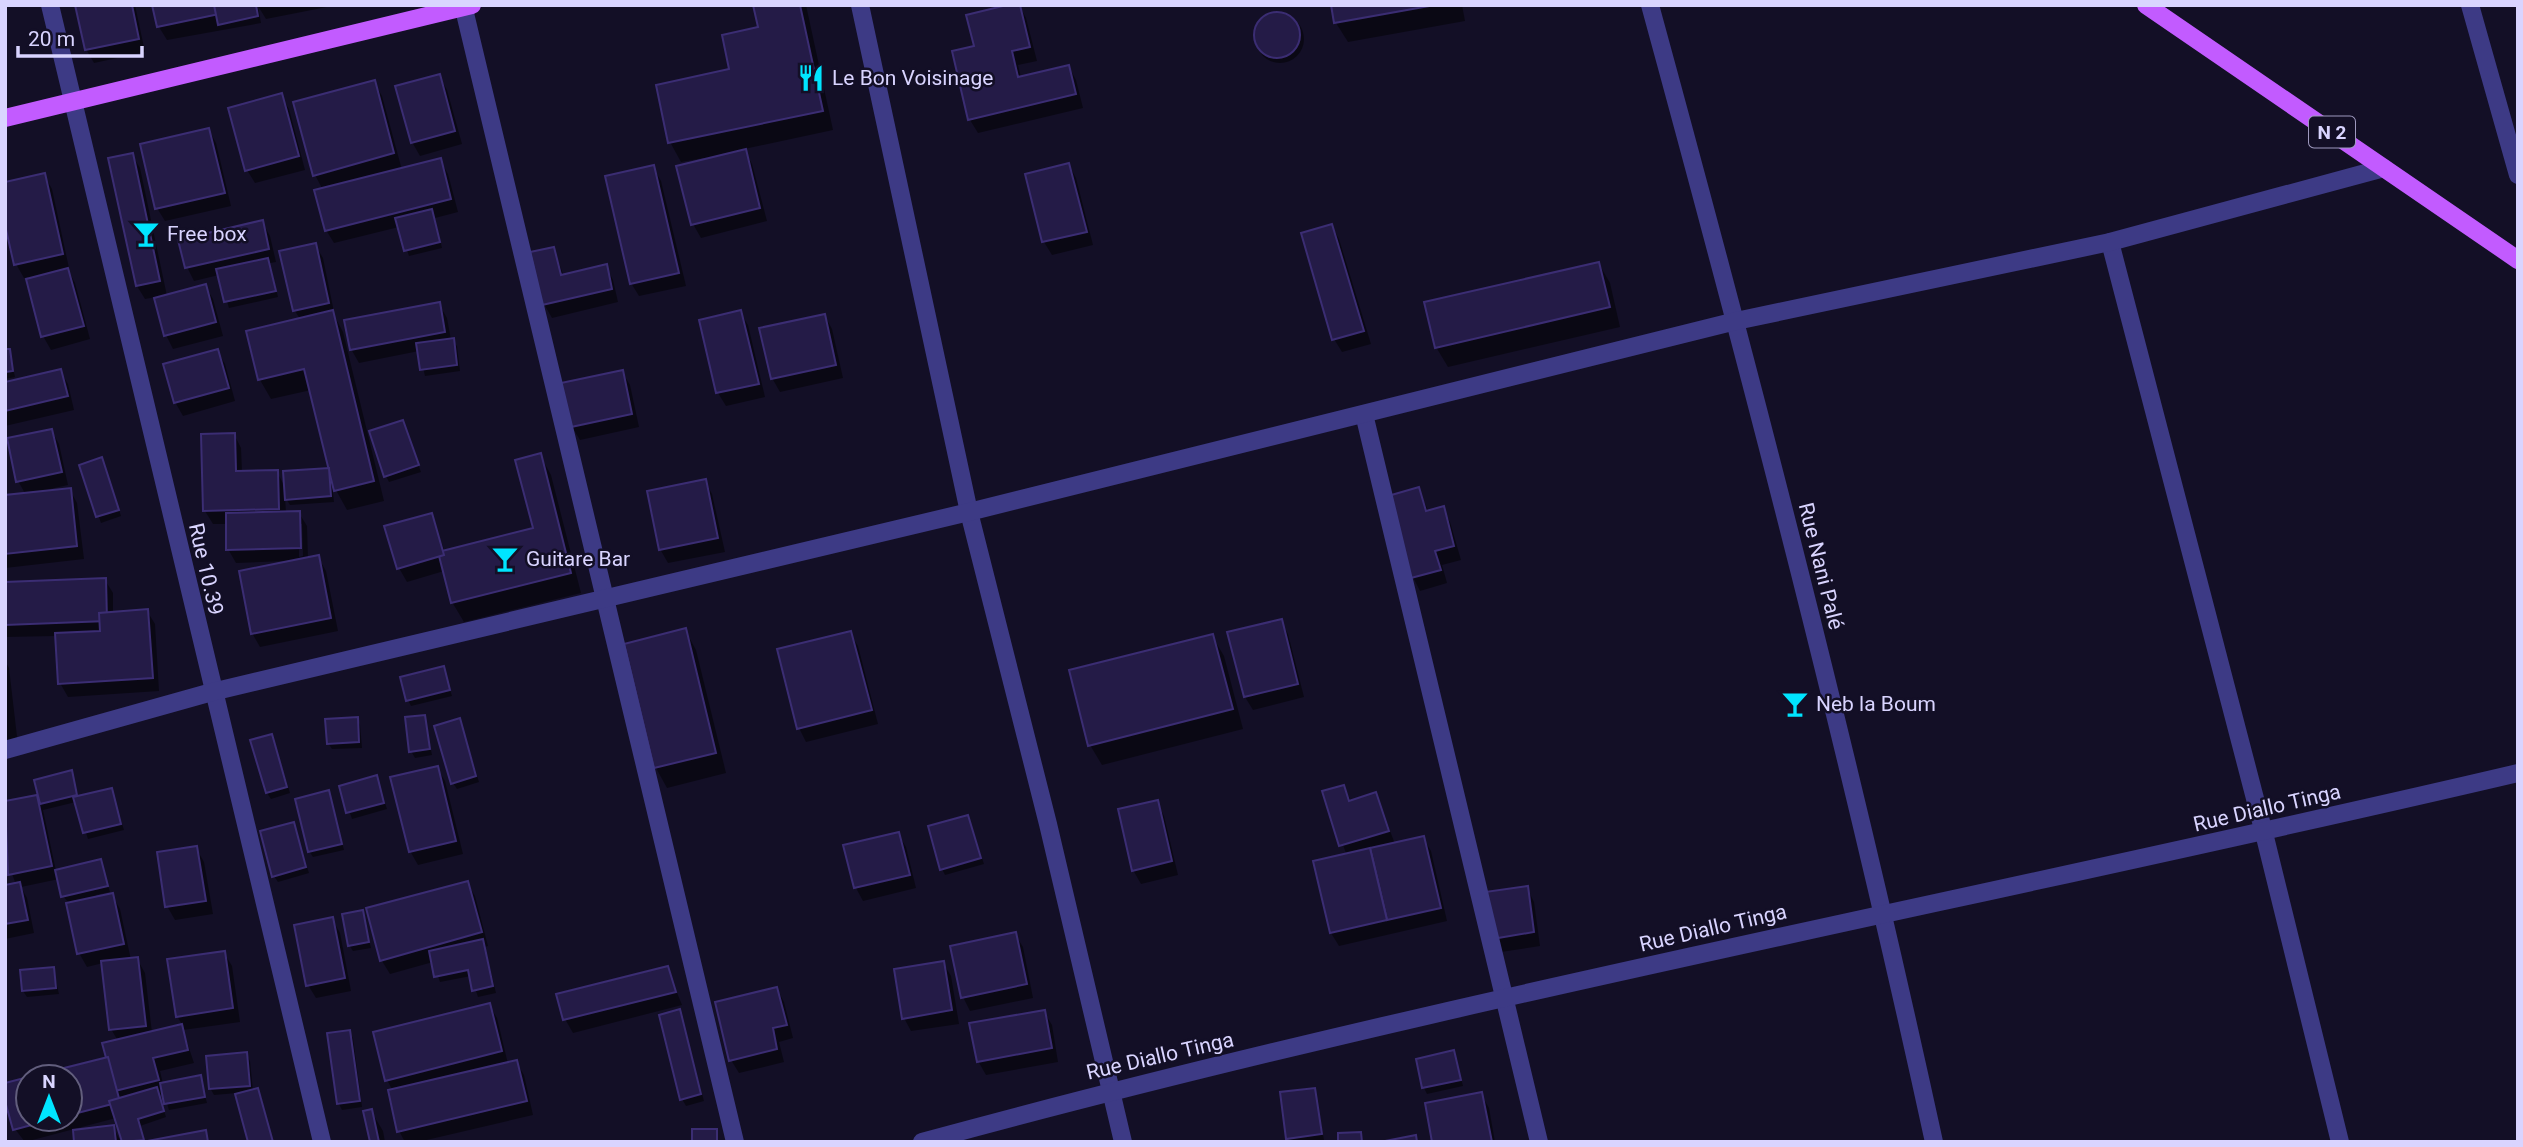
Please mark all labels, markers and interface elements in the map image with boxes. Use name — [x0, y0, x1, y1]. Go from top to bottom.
scale bar — [18, 14, 142, 58]
text: 20 m — [28, 27, 75, 51]
restaurant icon: Le Bon Voisinage — [796, 63, 826, 93]
place label: Le Bon Voisinage — [832, 66, 993, 90]
road number: N 2 — [2309, 116, 2355, 148]
bar icon: Free box — [131, 219, 161, 249]
place label: Free box — [167, 222, 247, 246]
street label: Rue Nani Palé — [1794, 500, 1848, 632]
street label: Rue 10.39 — [184, 521, 228, 617]
bar icon: Guitare Bar — [490, 544, 520, 574]
place label: Guitare Bar — [526, 547, 630, 571]
bar icon: Neb la Boum — [1780, 689, 1810, 719]
place label: Neb la Boum — [1816, 692, 1936, 716]
street label: Rue Diallo Tinga — [2191, 779, 2343, 837]
street label: Rue Diallo Tinga — [1637, 899, 1789, 957]
street label: Rue Diallo Tinga — [1084, 1027, 1236, 1085]
north arrow — [14, 1063, 84, 1133]
text: N — [42, 1070, 56, 1093]

